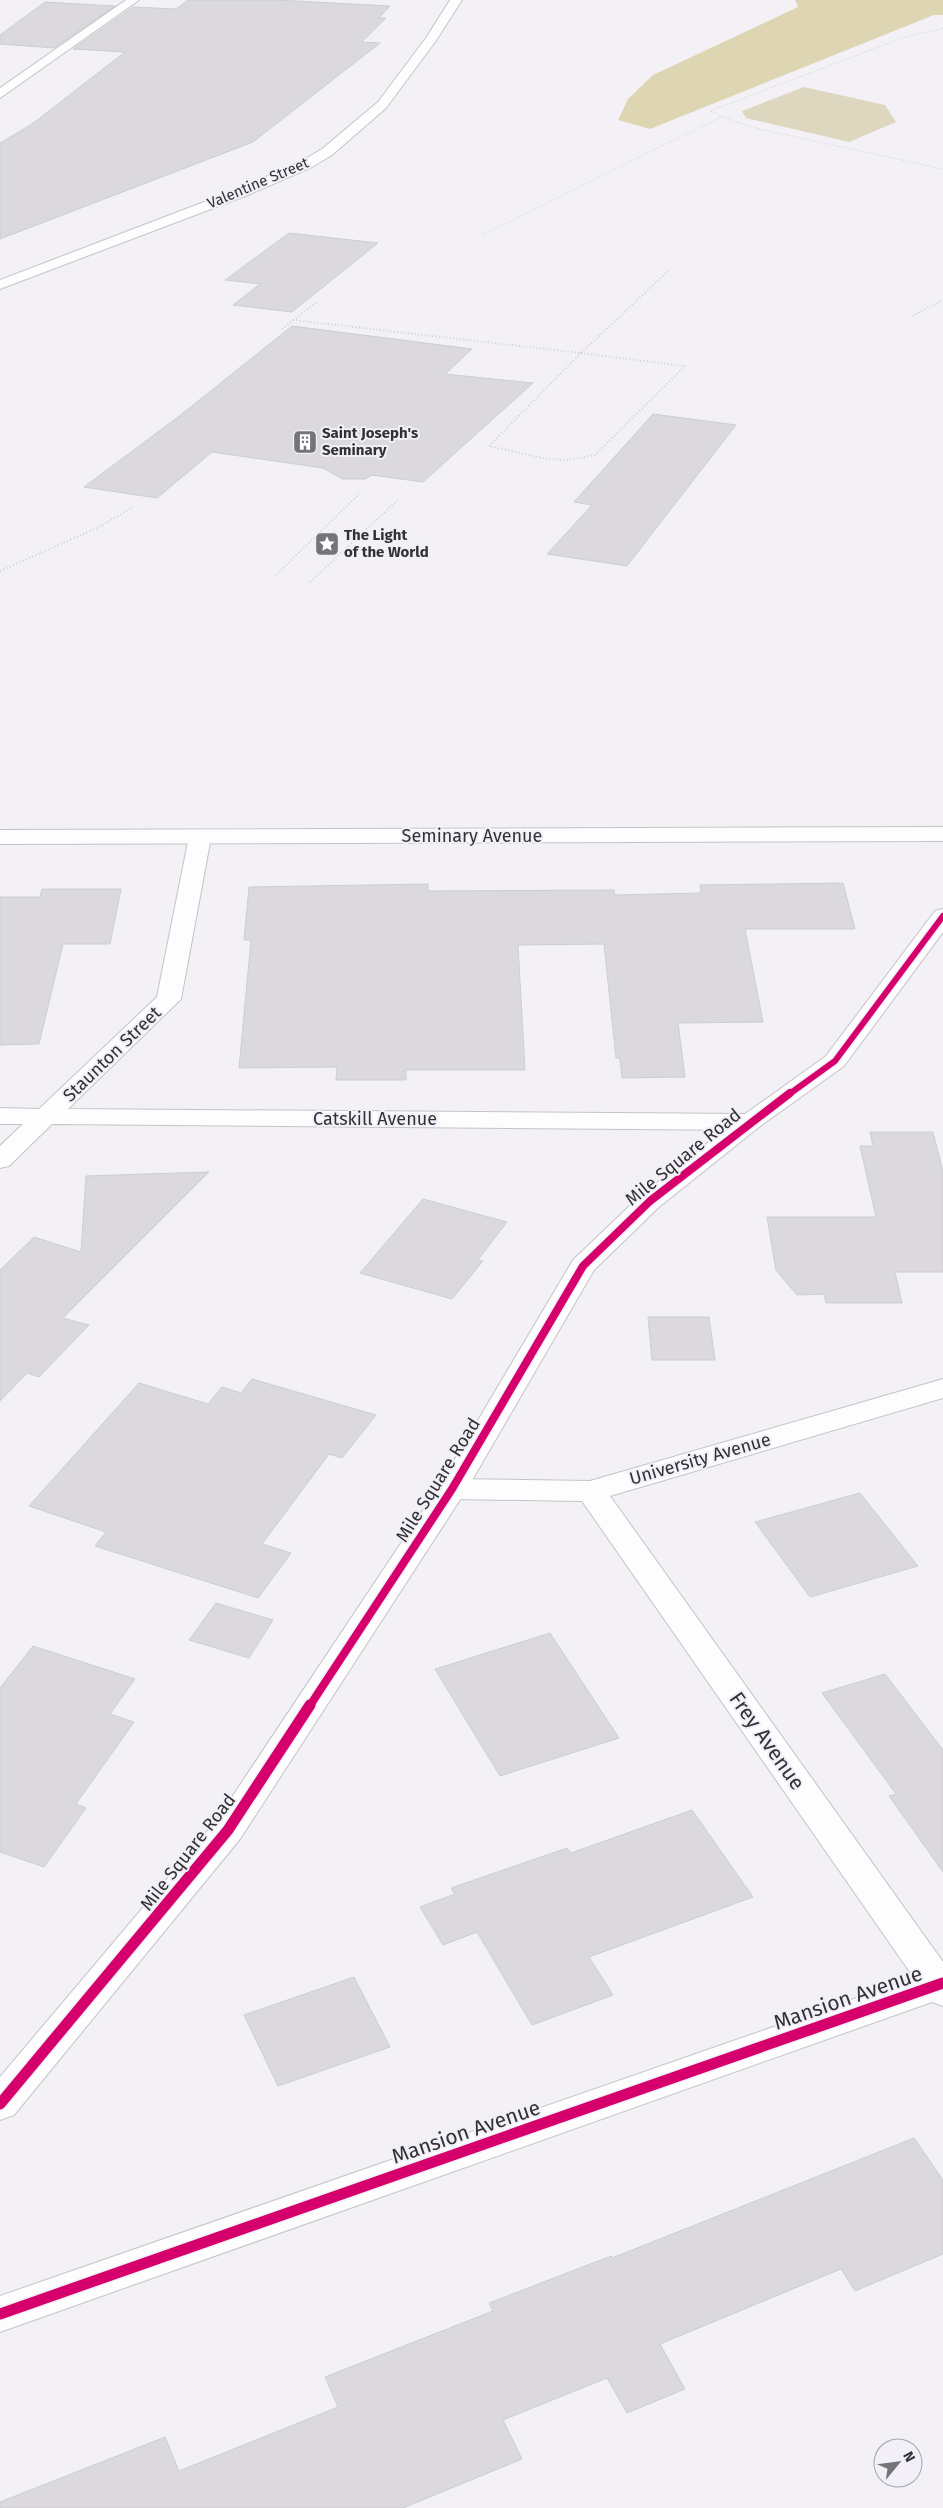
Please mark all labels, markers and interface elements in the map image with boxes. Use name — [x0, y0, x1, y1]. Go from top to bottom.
street label: Valentine Street — [205, 153, 312, 212]
place label: Saint Joseph's Seminary — [322, 424, 418, 459]
building icon: Saint Joseph's Seminary — [292, 429, 318, 455]
place label: The Light of the World — [344, 526, 429, 561]
place icon: The Light of the World — [314, 531, 340, 557]
street label: Seminary Avenue — [402, 825, 542, 847]
street label: Staunton Street — [58, 1001, 166, 1106]
street label: Mile Square Road — [621, 1104, 745, 1210]
street label: Catskill Avenue — [313, 1108, 437, 1130]
street label: Mile Square Road — [391, 1414, 485, 1546]
street label: University Avenue — [627, 1428, 773, 1490]
street label: Frey Avenue — [724, 1687, 810, 1795]
street label: Mile Square Road — [136, 1789, 240, 1915]
street label: Mansion Avenue — [770, 1960, 926, 2036]
street label: Mansion Avenue — [388, 2094, 544, 2170]
north arrow — [873, 2438, 923, 2488]
text: N — [899, 2449, 919, 2465]

